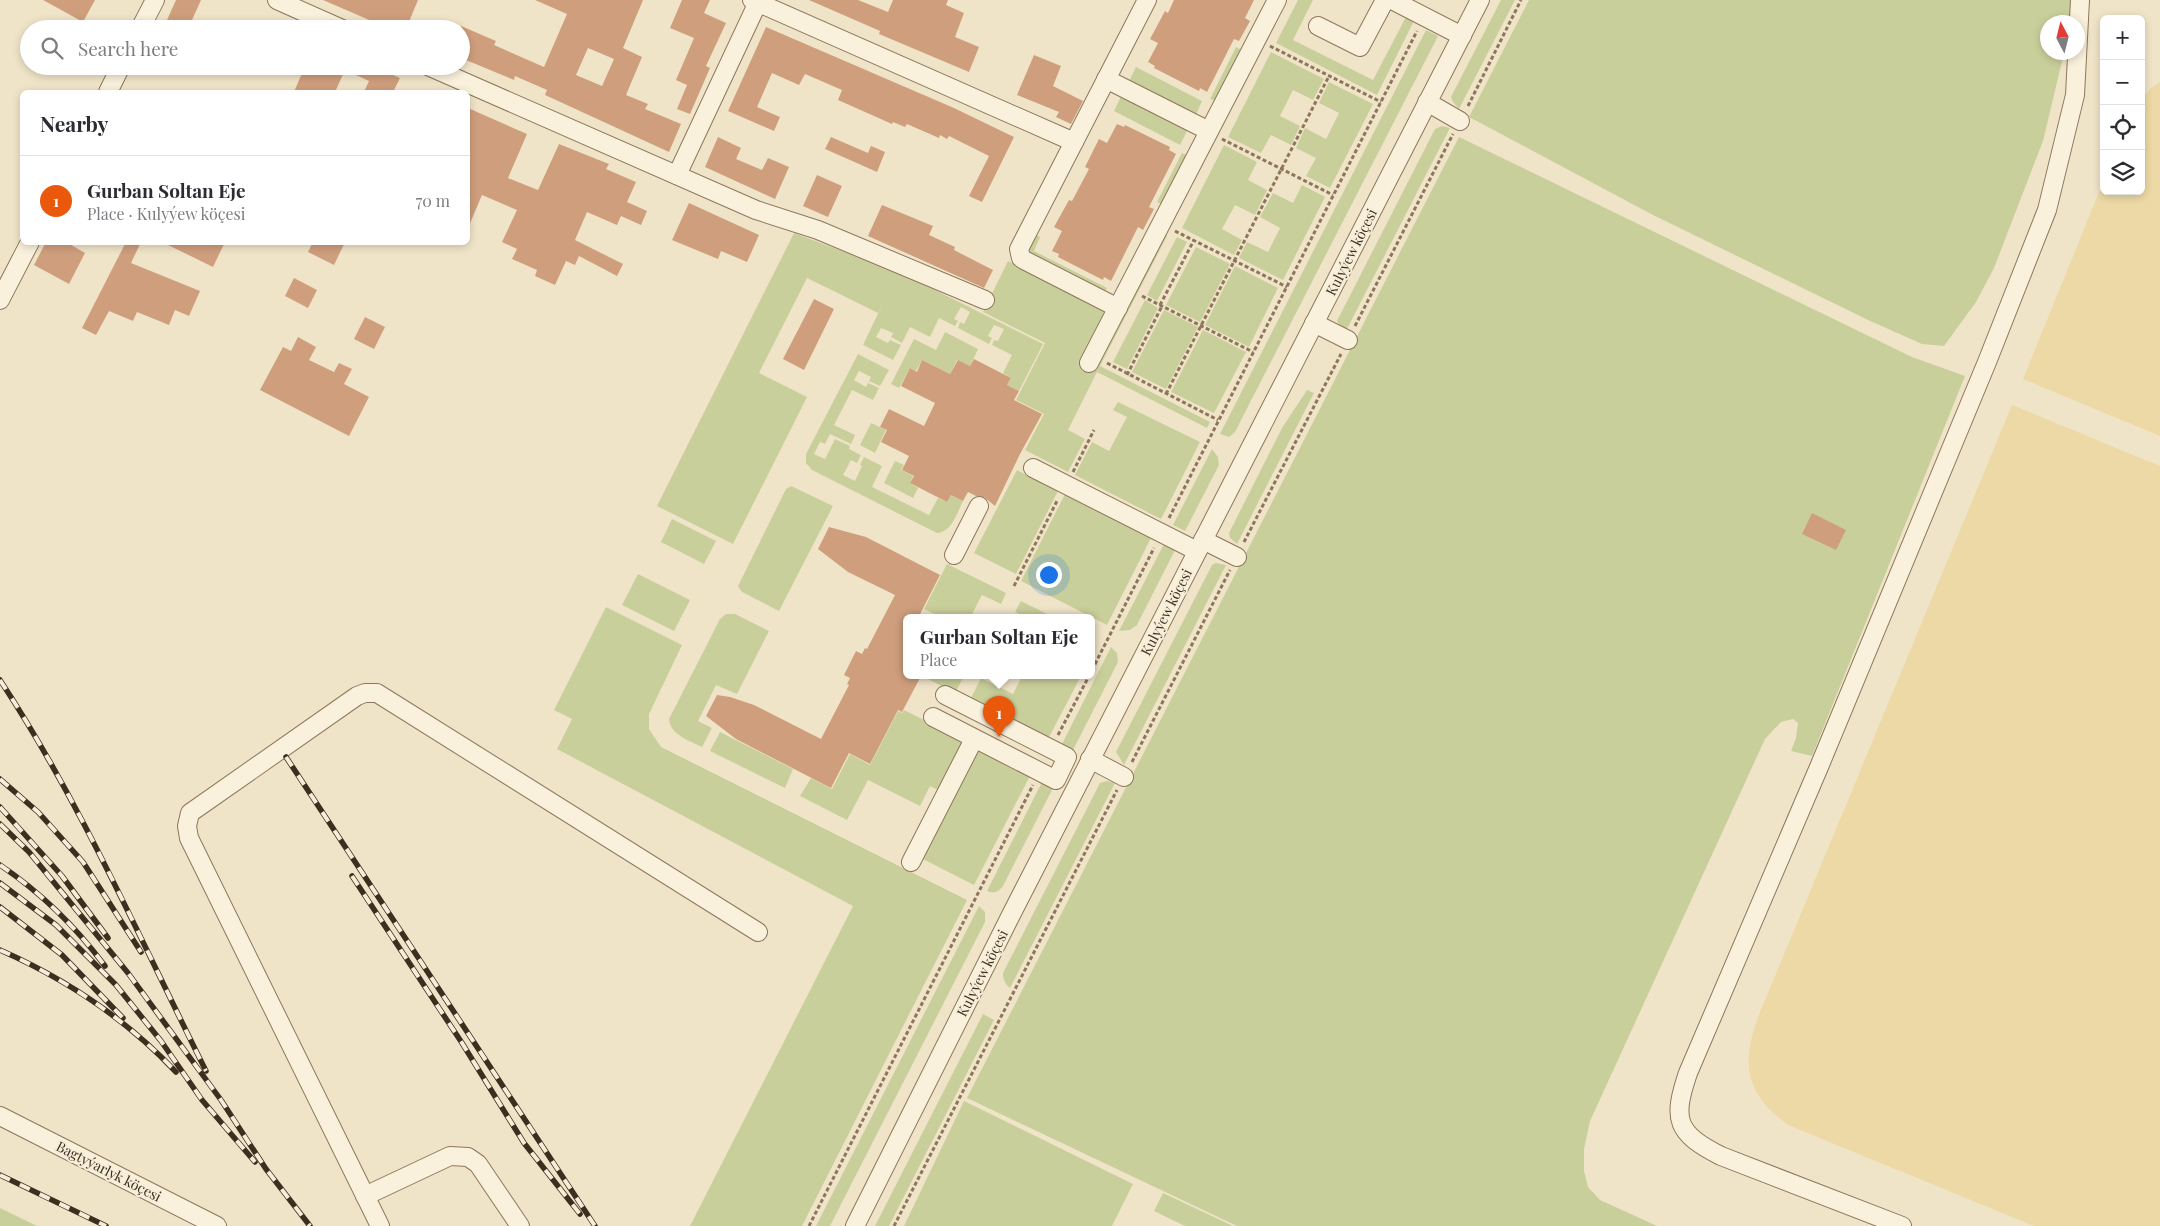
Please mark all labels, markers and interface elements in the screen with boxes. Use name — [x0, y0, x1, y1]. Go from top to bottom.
north arrow — [2040, 15, 2085, 60]
map controls — [2100, 15, 2145, 195]
button: + — [2100, 15, 2145, 60]
search box — [20, 20, 470, 75]
icon: search — [38, 34, 66, 62]
text: Search here — [78, 35, 178, 61]
button: − — [2100, 60, 2145, 105]
button: locate — [2100, 105, 2145, 150]
text: Nearby — [40, 109, 109, 137]
button: layers — [2100, 150, 2145, 195]
text: Gurban Soltan Eje — [87, 177, 245, 203]
text: 1 — [53, 190, 59, 211]
text: 70 m — [416, 190, 450, 211]
text: Place · Kulyýew köçesi — [87, 203, 245, 224]
street label: Kulyýew köçesi — [1321, 205, 1381, 299]
your location — [1036, 562, 1062, 588]
street label: Kulyýew köçesi — [1136, 565, 1196, 659]
popup — [903, 614, 1095, 679]
text: Gurban Soltan Eje — [920, 623, 1078, 649]
text: Place — [920, 649, 957, 670]
pin: 1 — [983, 696, 1015, 737]
street label: Kulyýew köçesi — [952, 926, 1012, 1020]
street label: Bagtyýarlyk köçesi — [53, 1136, 165, 1206]

